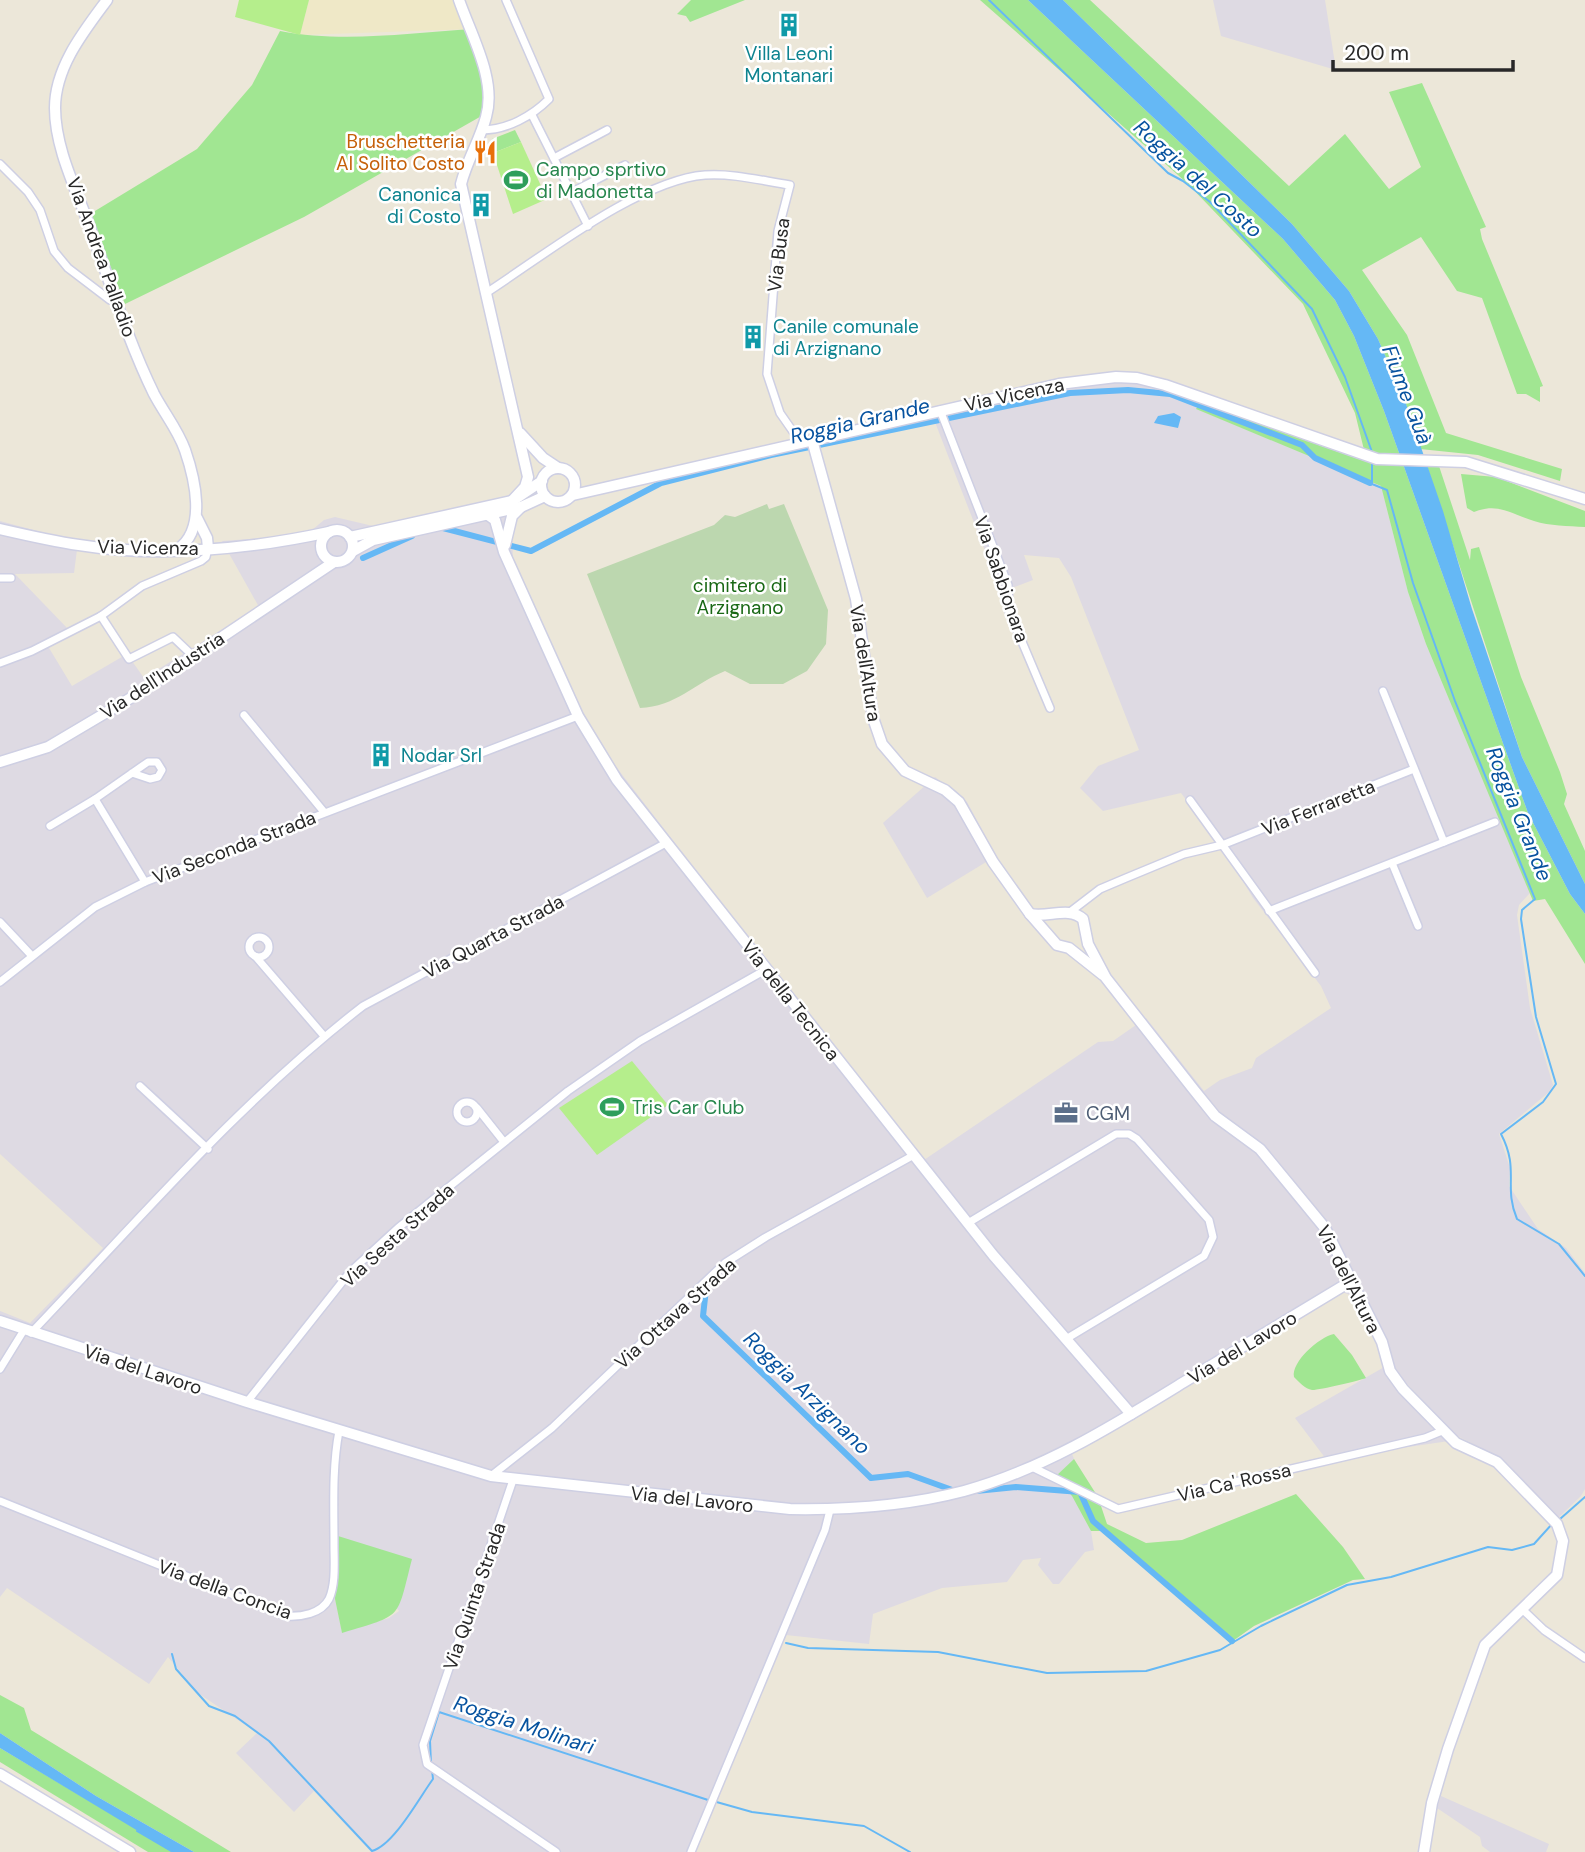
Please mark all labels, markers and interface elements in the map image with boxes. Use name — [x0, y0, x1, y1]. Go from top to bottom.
building icon: Villa Leoni Montanari — [775, 11, 803, 39]
scale bar — [1333, 28, 1513, 72]
text: 200 m — [1344, 39, 1409, 67]
place label: Villa Leoni Montanari — [745, 41, 833, 88]
water label: Roggia del Costo — [1128, 114, 1268, 244]
place label: Bruschetteria Al Solito Costo — [336, 129, 465, 176]
restaurant icon: Bruschetteria Al Solito Costo — [471, 138, 499, 166]
place label: Campo sprtivo di Madonetta — [536, 157, 666, 204]
sports icon: Campo sprtivo di Madonetta — [502, 166, 530, 194]
street label: Via Andrea Palladio — [61, 174, 142, 341]
place label: Canonica di Costo — [378, 182, 461, 229]
building icon: Canonica di Costo — [467, 191, 495, 219]
street label: Via Busa — [762, 216, 795, 294]
place label: Canile comunale di Arzignano — [773, 314, 919, 361]
building icon: Canile comunale di Arzignano — [739, 323, 767, 351]
water label: Fiume Guà — [1375, 341, 1439, 449]
street label: Via Vicenza — [962, 372, 1066, 417]
water label: Roggia Grande — [787, 391, 933, 451]
street label: Via Sabbionara — [968, 513, 1035, 646]
street label: Via Vicenza — [97, 534, 199, 561]
park label: cimitero di Arzignano — [693, 573, 787, 620]
street label: Via dell'Altura — [844, 603, 887, 723]
street label: Via dell'Industria — [95, 626, 229, 725]
building icon: Nodar Srl — [367, 741, 395, 769]
place label: Nodar Srl — [401, 743, 482, 768]
water label: Roggia Grande — [1479, 743, 1559, 885]
street label: Via Ferraretta — [1258, 773, 1379, 842]
street label: Via Seconda Strada — [149, 805, 319, 890]
street label: Via Quarta Strada — [418, 889, 568, 984]
street label: Via della Tecnica — [736, 935, 846, 1066]
sports icon: Tris Car Club — [598, 1093, 626, 1121]
place label: Tris Car Club — [632, 1095, 744, 1120]
office icon: CGM — [1052, 1099, 1080, 1127]
place label: CGM — [1086, 1101, 1130, 1126]
street label: Via Sesta Strada — [335, 1178, 459, 1293]
street label: Via dell'Altura — [1311, 1221, 1387, 1338]
street label: Via Ottava Strada — [609, 1252, 741, 1375]
street label: Via del Lavoro — [1183, 1305, 1302, 1390]
water label: Roggia Arzignano — [737, 1325, 877, 1461]
street label: Via del Lavoro — [80, 1339, 205, 1400]
street label: Via Ca' Rossa — [1175, 1457, 1293, 1508]
street label: Via del Lavoro — [629, 1481, 755, 1518]
street label: Via Quinta Strada — [437, 1519, 511, 1673]
street label: Via della Concia — [154, 1554, 295, 1625]
water label: Roggia Molinari — [450, 1689, 599, 1761]

